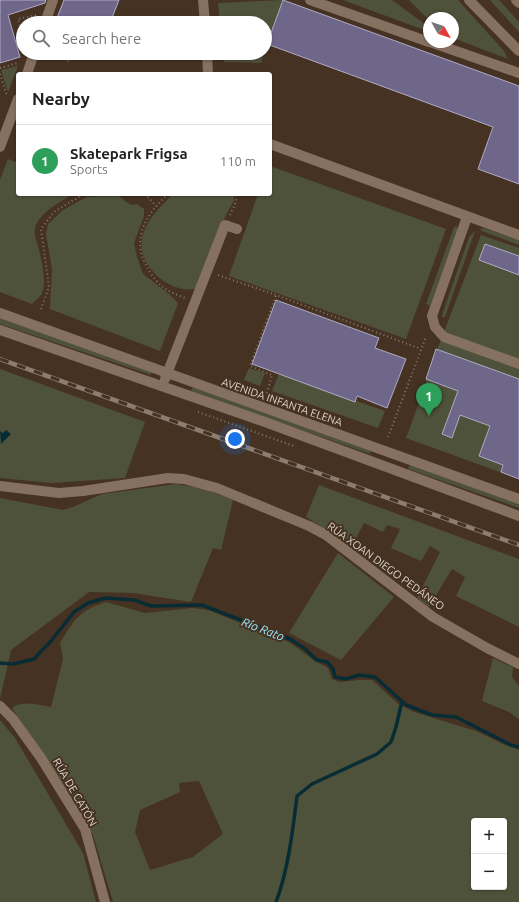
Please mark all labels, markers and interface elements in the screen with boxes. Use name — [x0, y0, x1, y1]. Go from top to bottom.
north arrow — [423, 12, 459, 48]
search box — [16, 16, 272, 60]
icon: search — [30, 27, 52, 49]
text: Search here — [62, 30, 141, 47]
text: Nearby — [32, 89, 90, 108]
text: Skatepark Frigsa — [70, 145, 188, 162]
text: 1 — [41, 154, 49, 168]
text: 110 m — [220, 154, 256, 168]
text: Sports — [70, 162, 108, 176]
street label: AVENIDA INFANTA ELENA — [220, 376, 345, 429]
pin: 1 — [416, 383, 442, 416]
your location — [225, 429, 245, 449]
street label: RÚA XOAN DIEGO PEDÁNEO — [325, 519, 447, 612]
water label: Río Rato — [240, 615, 287, 643]
street label: RÚA DE CATÓN — [51, 755, 100, 828]
map controls — [471, 818, 507, 890]
button: + — [471, 818, 507, 854]
button: − — [471, 854, 507, 890]

